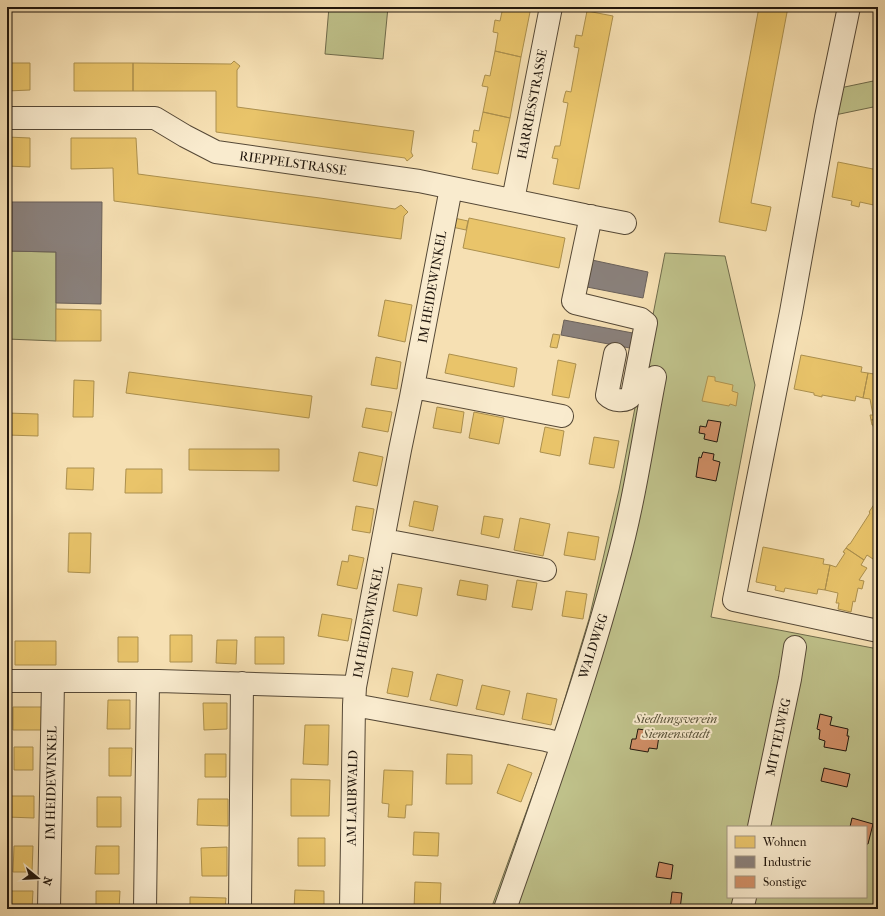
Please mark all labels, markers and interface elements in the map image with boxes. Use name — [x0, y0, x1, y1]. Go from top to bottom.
street label: HARRIESSTRASSE — [514, 48, 550, 160]
street label: RIEPPELSTRASSE — [238, 148, 348, 178]
street label: IM HEIDEWINKEL — [415, 230, 449, 344]
street label: IM HEIDEWINKEL — [350, 565, 386, 679]
street label: WALDWEG — [575, 611, 611, 681]
street label: MITTELWEG — [762, 697, 794, 777]
park label: Siedlungsverein Siemensstadt — [634, 711, 717, 741]
street label: IM HEIDEWINKEL — [43, 726, 59, 840]
street label: AM LAUBWALD — [344, 750, 360, 847]
legend — [727, 826, 867, 898]
text: Wohnen — [762, 835, 807, 849]
text: Industrie — [763, 855, 811, 869]
north arrow — [18, 858, 58, 898]
text: N — [39, 875, 55, 888]
text: Sonstige — [763, 875, 807, 889]

